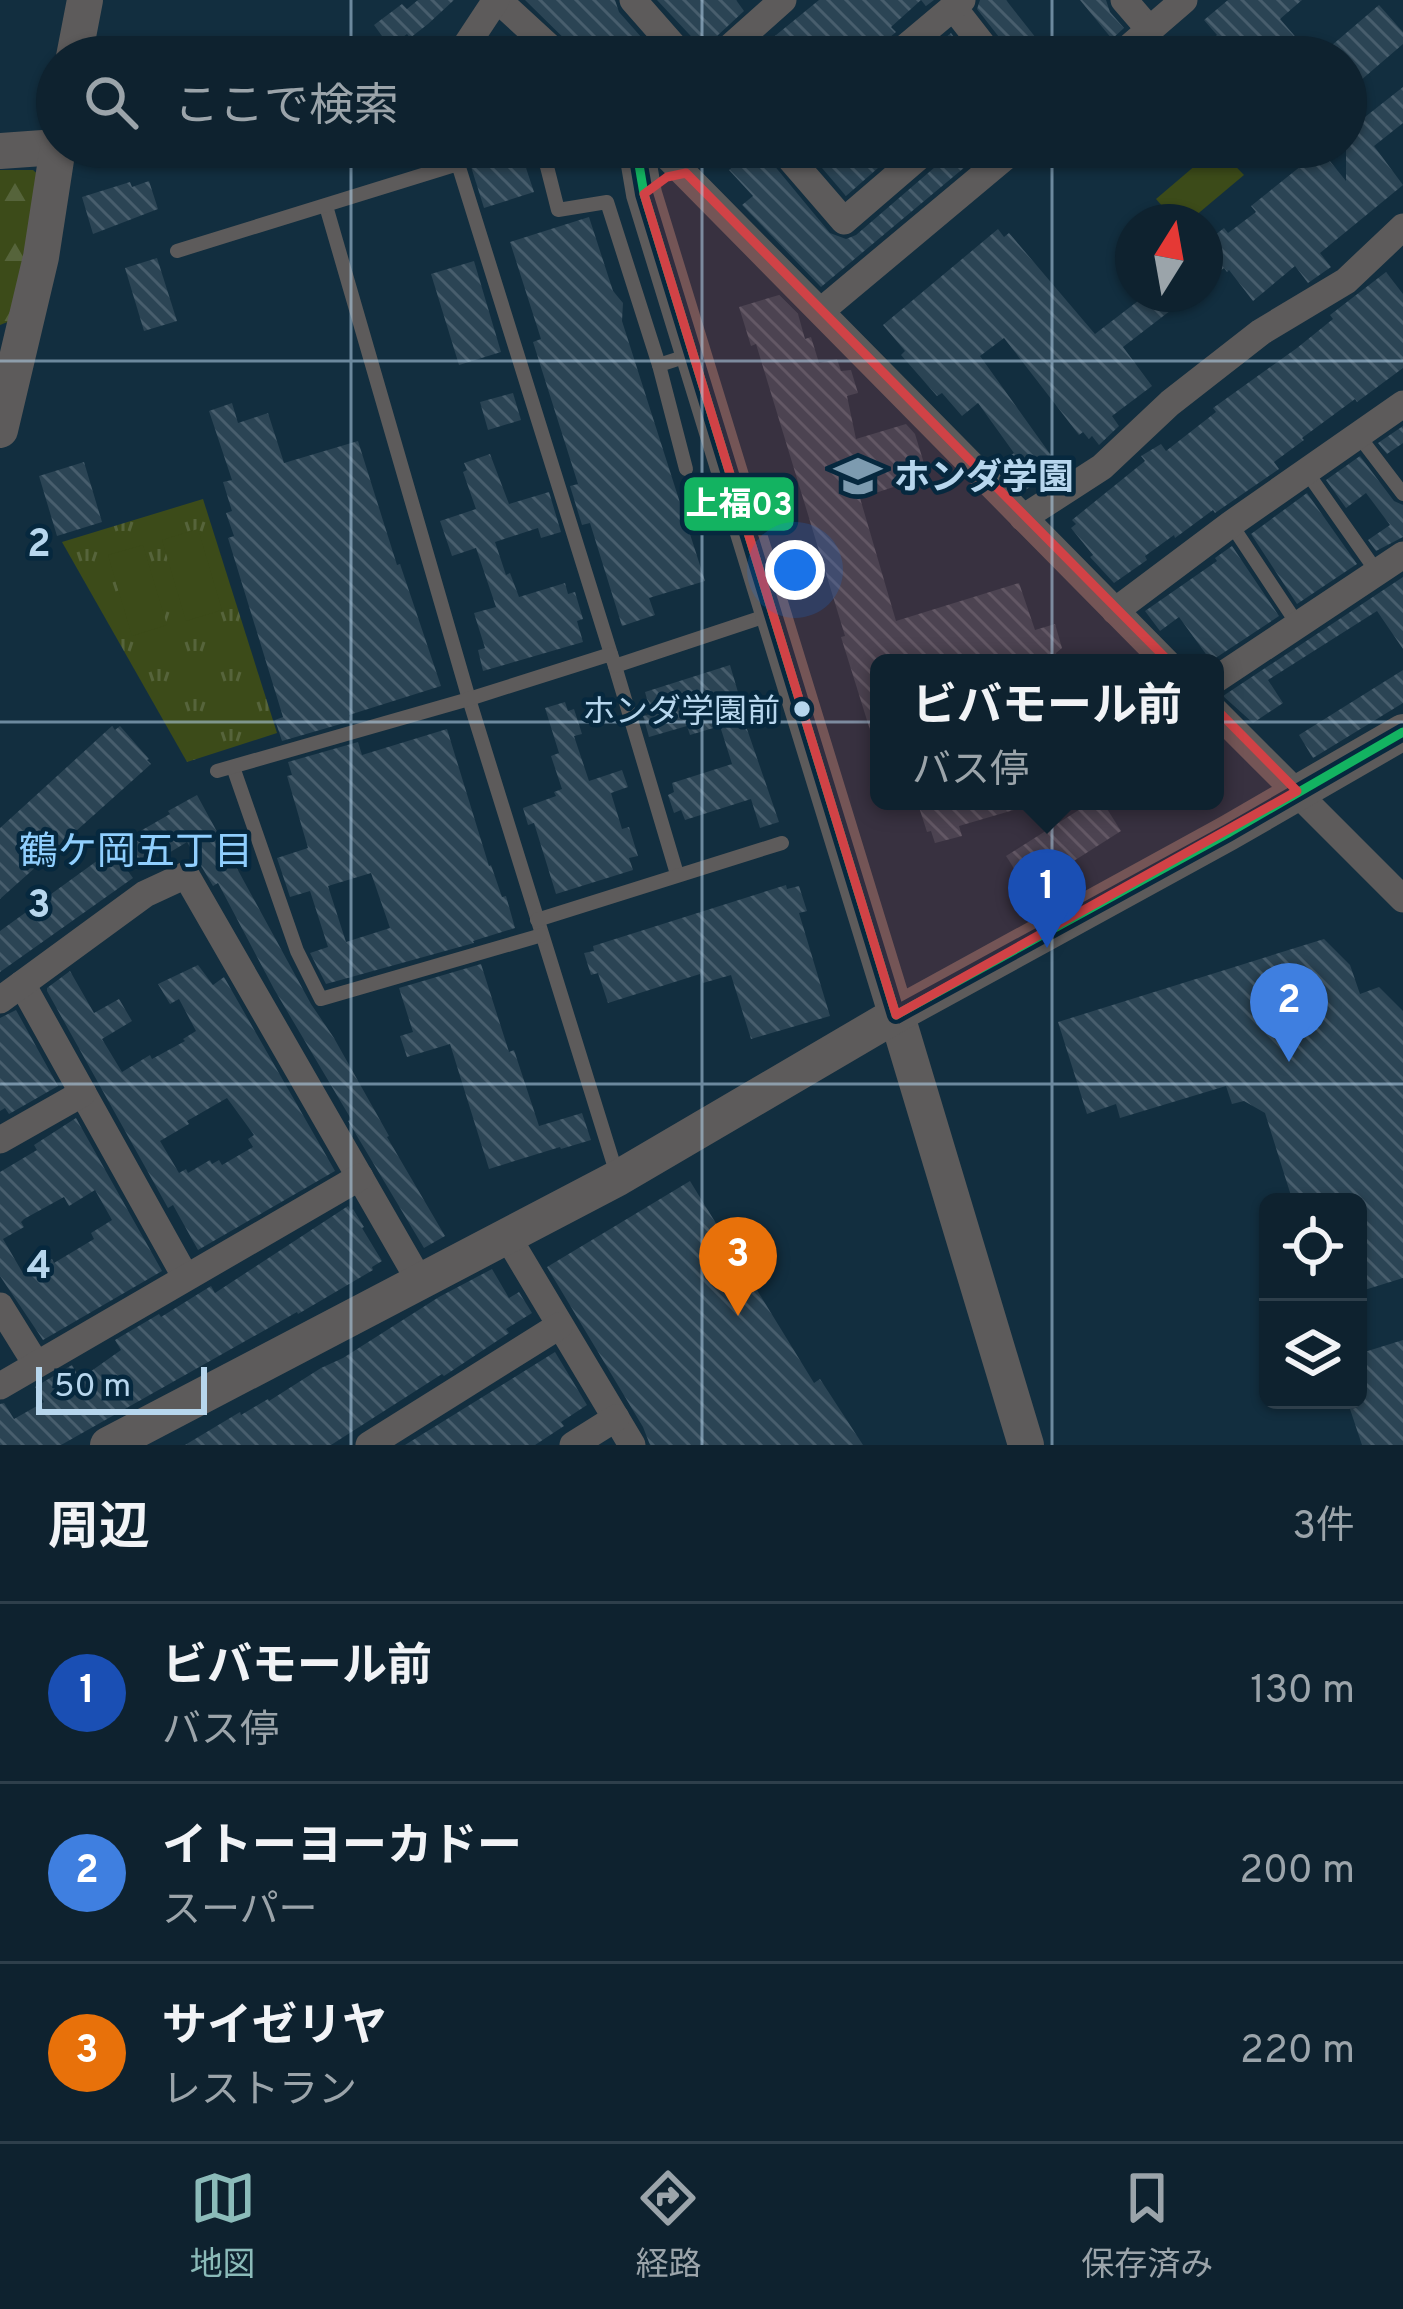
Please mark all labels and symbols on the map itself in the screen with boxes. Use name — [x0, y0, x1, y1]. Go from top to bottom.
north arrow — [1115, 204, 1223, 312]
school or university icon: ホンダ学園 — [833, 451, 883, 501]
place label: ホンダ学園 — [894, 457, 1074, 503]
line badge: 上福03 — [682, 475, 796, 533]
text: 上福03 — [685, 486, 793, 528]
text: 2 — [27, 522, 51, 571]
your location — [765, 540, 825, 600]
place label: ホンダ学園前 — [582, 693, 780, 735]
marker: ホンダ学園前 — [791, 698, 813, 720]
district label: 鶴ケ岡五丁目 — [19, 830, 253, 879]
pin: 1 — [1008, 849, 1086, 948]
text: 3 — [27, 883, 51, 932]
pin: 2 — [1250, 963, 1328, 1062]
pin: 3 — [699, 1217, 777, 1316]
text: 4 — [26, 1244, 52, 1293]
scale bar — [36, 1361, 207, 1414]

